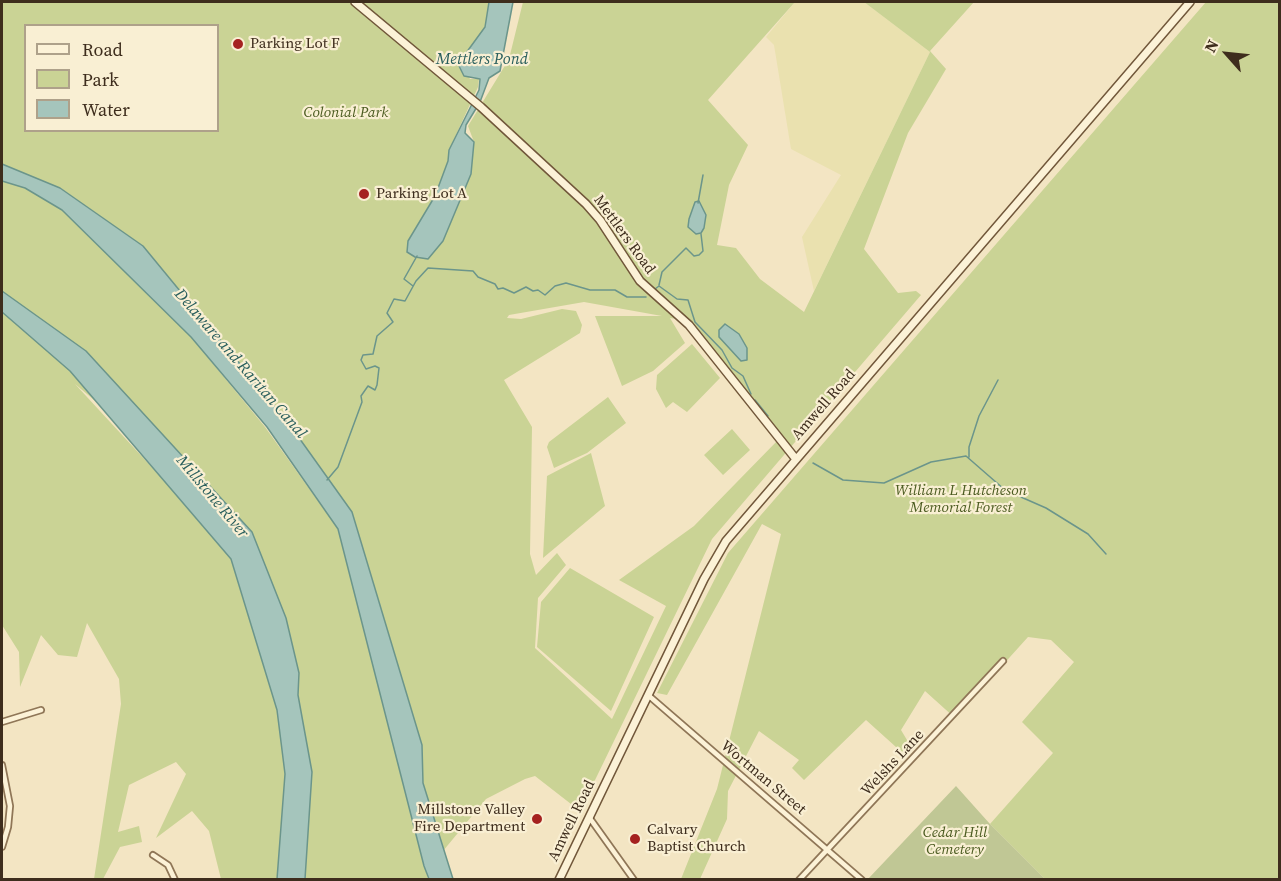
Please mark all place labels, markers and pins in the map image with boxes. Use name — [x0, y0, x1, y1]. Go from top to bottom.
place label: Parking Lot F — [250, 35, 340, 53]
marker: Parking Lot F — [231, 37, 245, 51]
place label: Parking Lot A — [376, 185, 467, 203]
marker: Parking Lot A — [357, 187, 371, 201]
place label: Millstone Valley Fire Department — [414, 801, 525, 836]
marker: Millstone Valley Fire Department — [530, 812, 544, 826]
place label: Calvary Baptist Church — [647, 821, 746, 856]
marker: Calvary Baptist Church — [628, 832, 642, 846]

